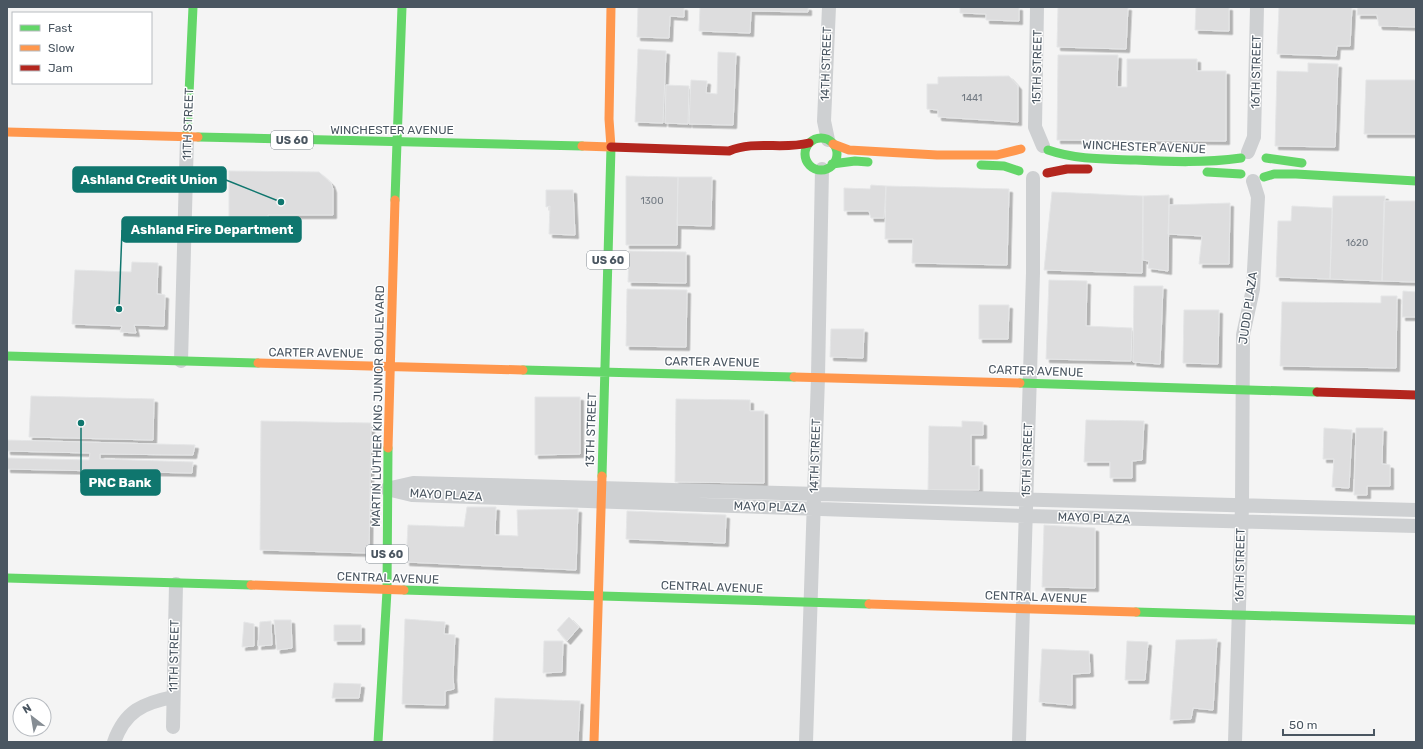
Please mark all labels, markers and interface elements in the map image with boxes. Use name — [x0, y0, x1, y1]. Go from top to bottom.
legend — [12, 12, 152, 84]
text: Fast — [48, 21, 72, 35]
street label: 14TH STREET — [818, 27, 834, 101]
street label: 15TH STREET — [1029, 30, 1045, 104]
street label: 16TH STREET — [1248, 35, 1264, 109]
text: Slow — [48, 41, 75, 55]
text: Jam — [48, 61, 73, 75]
street label: 11TH STREET — [180, 88, 196, 160]
house number: 1441 — [962, 92, 982, 104]
street label: WINCHESTER AVENUE — [330, 123, 454, 137]
road number: US 60 — [271, 131, 313, 149]
street label: WINCHESTER AVENUE — [1082, 138, 1206, 156]
callout: Ashland Credit Union — [73, 167, 226, 192]
text: Ashland Credit Union — [81, 172, 217, 187]
house number: 1300 — [641, 195, 664, 207]
callout: Ashland Fire Department — [122, 217, 301, 242]
text: Ashland Fire Department — [131, 222, 293, 237]
house number: 1620 — [1346, 237, 1368, 249]
road number: US 60 — [587, 251, 629, 269]
street label: JUDD PLAZA — [1236, 271, 1260, 345]
street label: MARTIN LUTHER KING JUNIOR BOULEVARD — [369, 285, 387, 527]
street label: CARTER AVENUE — [268, 345, 364, 361]
street label: CARTER AVENUE — [664, 354, 760, 370]
street label: CARTER AVENUE — [988, 362, 1084, 380]
street label: 13TH STREET — [583, 392, 599, 467]
street label: 14TH STREET — [807, 419, 823, 493]
street label: 15TH STREET — [1019, 423, 1035, 497]
callout: PNC Bank — [81, 470, 160, 495]
text: PNC Bank — [89, 475, 152, 490]
street label: MAYO PLAZA — [409, 486, 483, 504]
street label: MAYO PLAZA — [733, 499, 807, 515]
street label: MAYO PLAZA — [1057, 510, 1131, 526]
street label: 16TH STREET — [1232, 528, 1248, 602]
road number: US 60 — [366, 545, 408, 563]
street label: CENTRAL AVENUE — [337, 569, 439, 587]
street label: CENTRAL AVENUE — [661, 578, 763, 596]
street label: CENTRAL AVENUE — [985, 588, 1087, 606]
street label: 11TH STREET — [166, 620, 182, 692]
north arrow — [12, 697, 52, 737]
text: N — [20, 701, 34, 716]
scale bar — [1283, 711, 1374, 737]
text: 50 m — [1289, 718, 1317, 732]

